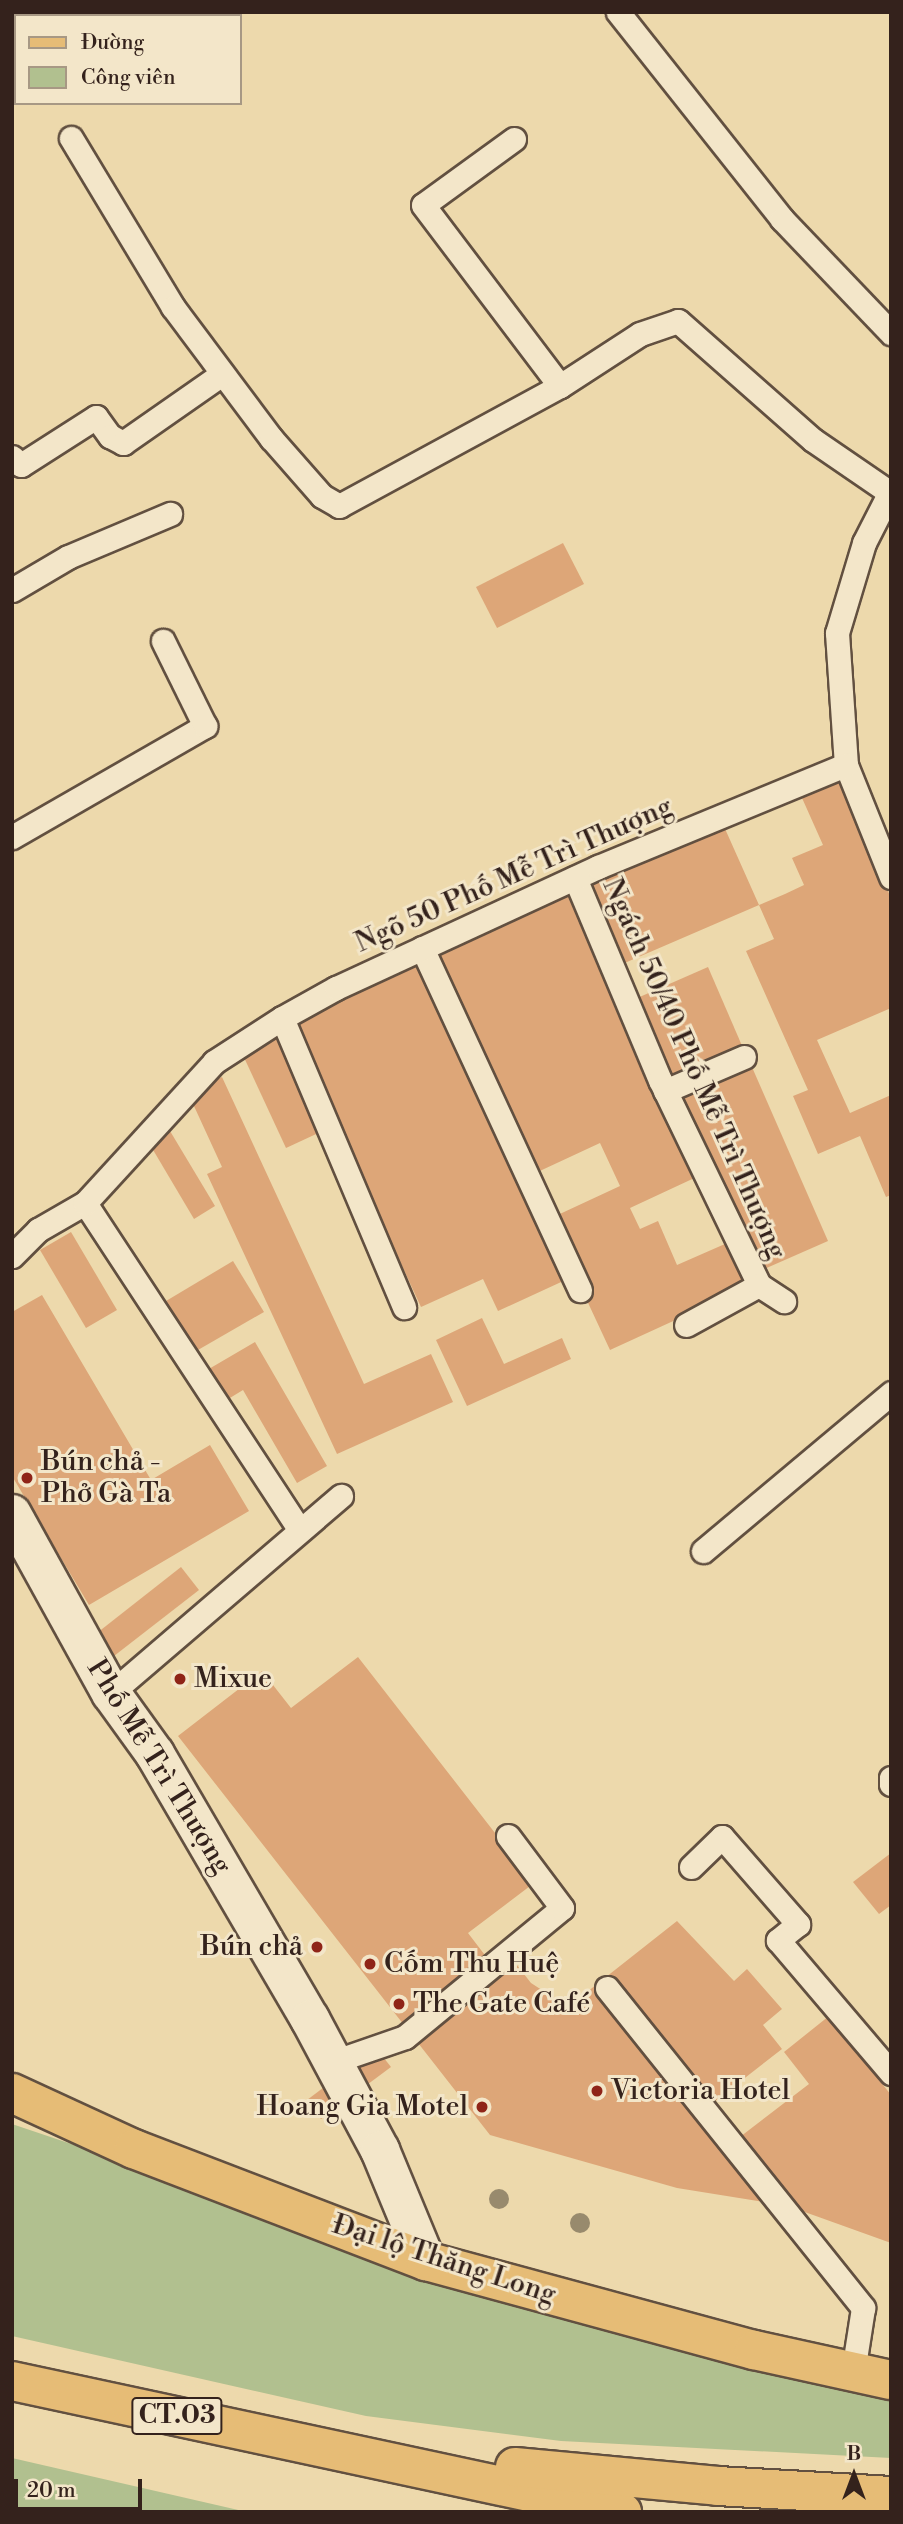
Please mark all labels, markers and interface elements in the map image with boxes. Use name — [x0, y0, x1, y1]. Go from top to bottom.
legend — [14, 14, 242, 105]
text: Đường — [81, 30, 144, 56]
text: Công viên — [81, 65, 175, 91]
street label: Ngõ 50 Phố Mễ Trì Thượng — [350, 790, 678, 960]
street label: Ngách 50/40 Phố Mễ Trì Thượng — [595, 873, 793, 1265]
place label: Bún chả - Phở Gà Ta — [41, 1445, 171, 1511]
marker: Bún chả - Phở Gà Ta — [19, 1470, 35, 1486]
street label: Phố Mễ Trì Thượng — [79, 1653, 239, 1881]
place label: Mixue — [194, 1662, 272, 1696]
marker: Mixue — [172, 1671, 188, 1687]
place label: Bún chả — [200, 1930, 303, 1964]
marker: Bún chả — [309, 1939, 325, 1955]
place label: Cốm Thu Huệ — [384, 1947, 559, 1981]
marker: Cốm Thu Huệ — [362, 1956, 378, 1972]
place label: The Gate Café — [413, 1987, 590, 2021]
marker: The Gate Café — [391, 1996, 407, 2012]
place label: Victoria Hotel — [611, 2074, 790, 2108]
marker: Victoria Hotel — [589, 2083, 605, 2099]
place label: Hoang Gia Motel — [257, 2090, 468, 2124]
marker: Hoang Gia Motel — [474, 2099, 490, 2115]
street label: Đại lộ Thăng Long — [328, 2208, 560, 2312]
road number: CT.03 — [130, 2394, 224, 2438]
north arrow — [819, 2440, 889, 2510]
text: B — [847, 2442, 861, 2466]
scale bar — [18, 2464, 145, 2508]
text: 20 m — [27, 2478, 76, 2504]

